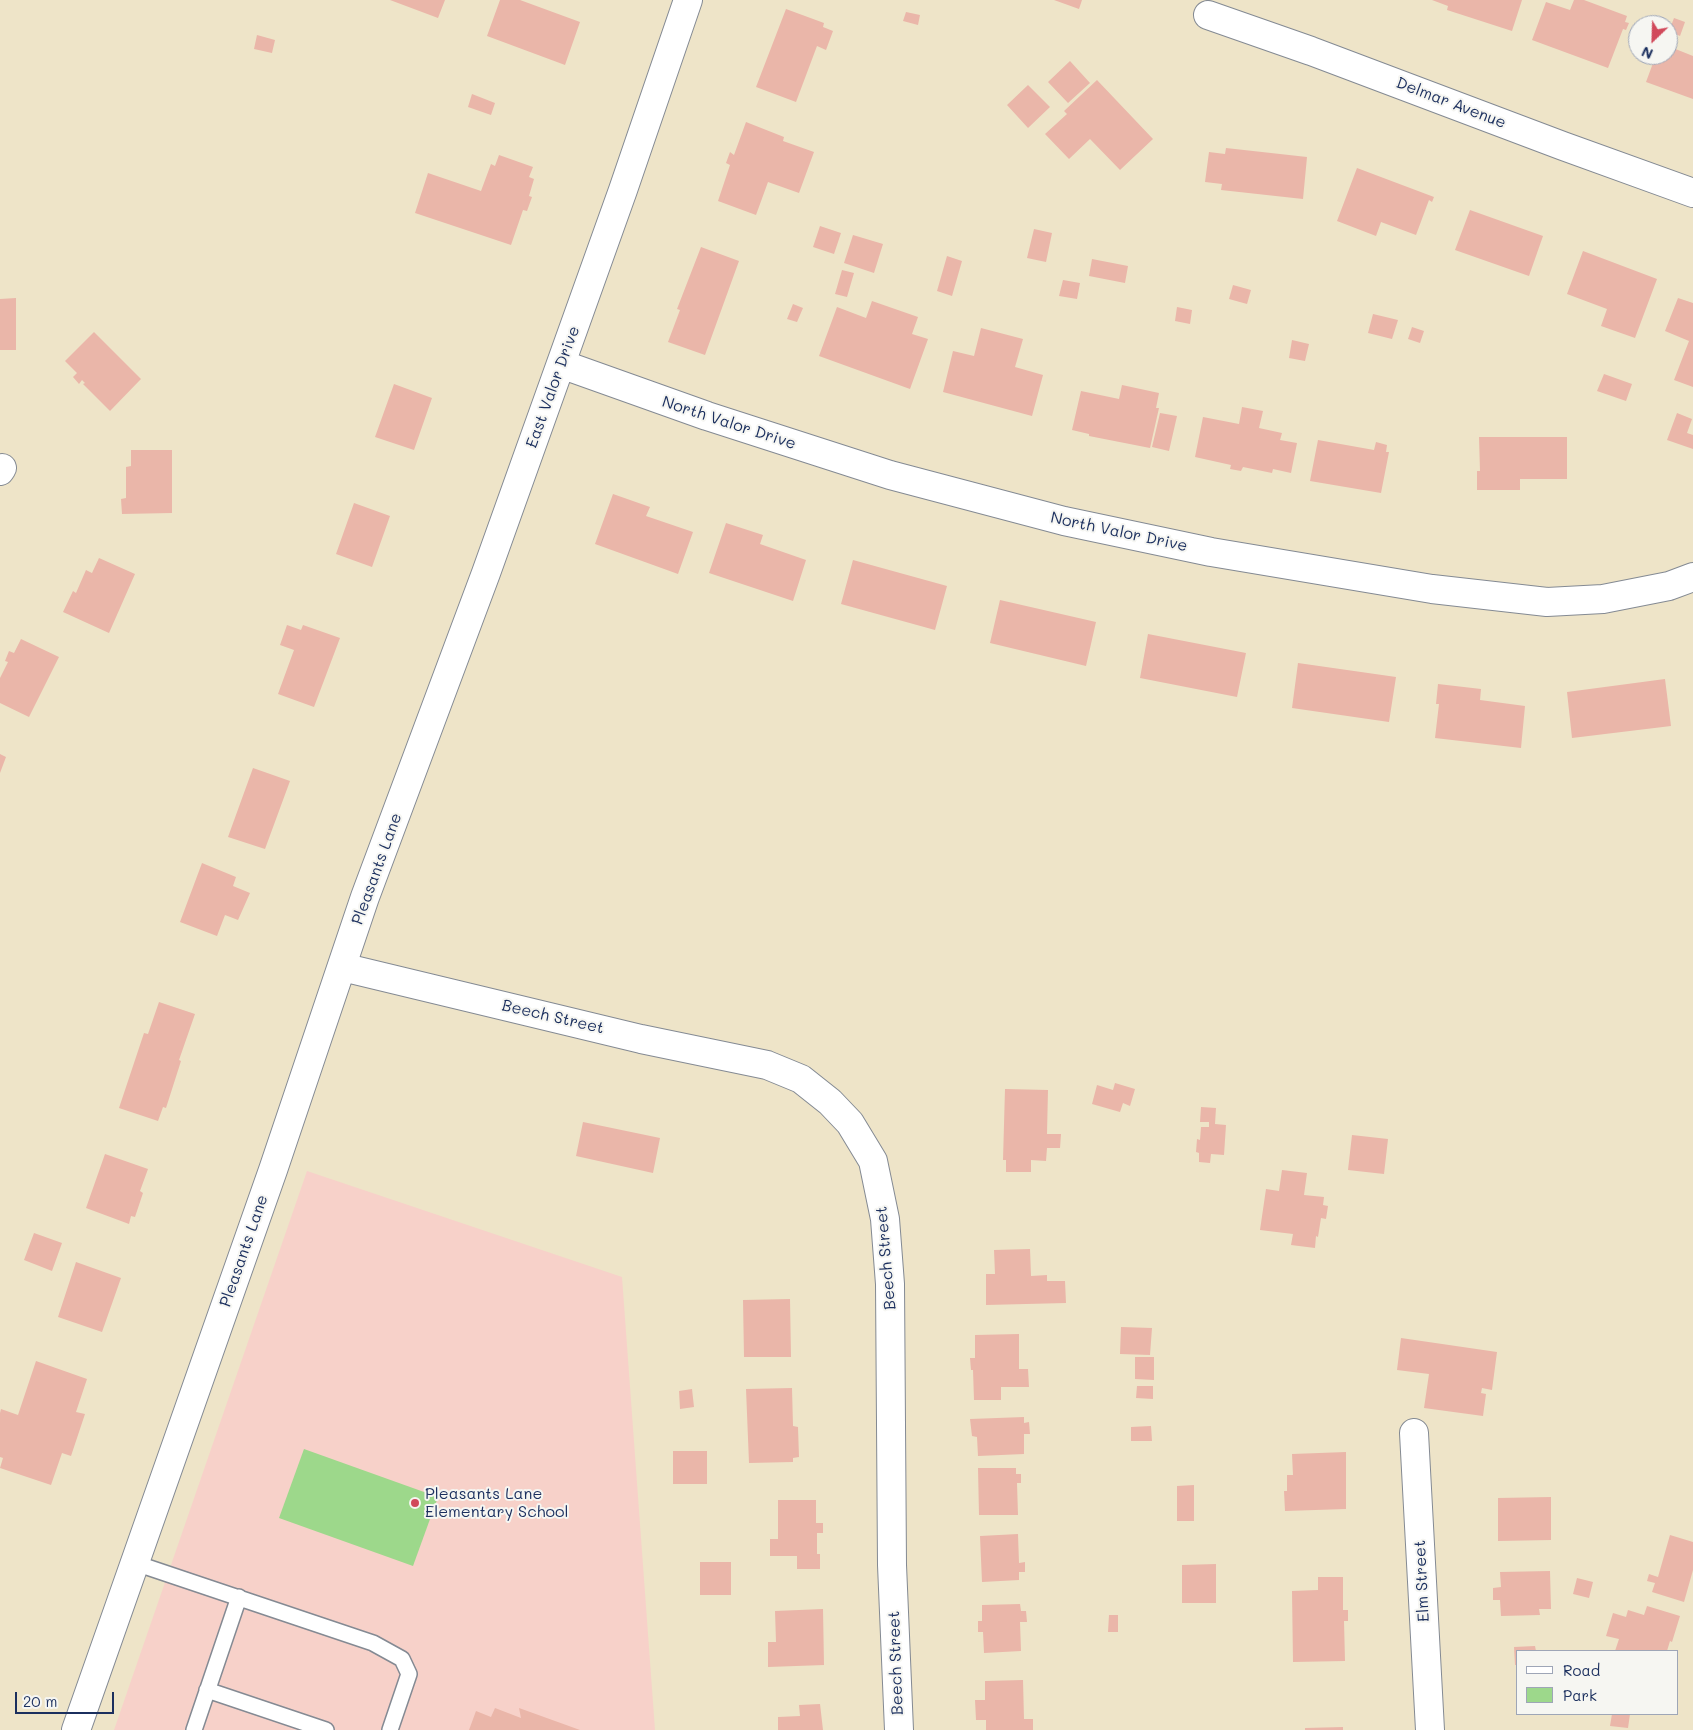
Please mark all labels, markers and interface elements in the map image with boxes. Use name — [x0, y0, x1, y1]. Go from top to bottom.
north arrow — [1628, 15, 1678, 65]
text: N — [1638, 42, 1656, 64]
street label: Delmar Avenue — [1393, 73, 1509, 133]
street label: East Valor Drive — [522, 323, 584, 451]
street label: North Valor Drive — [660, 392, 798, 454]
street label: North Valor Drive — [1049, 508, 1189, 556]
street label: Pleasants Lane — [348, 811, 406, 927]
street label: Beech Street — [500, 996, 606, 1038]
street label: Pleasants Lane — [216, 1192, 272, 1310]
street label: Beech Street — [872, 1205, 900, 1311]
place label: Pleasants Lane Elementary School — [425, 1484, 569, 1522]
marker: Pleasants Lane Elementary School — [409, 1497, 421, 1509]
street label: Elm Street — [1410, 1540, 1434, 1622]
street label: Beech Street — [885, 1611, 907, 1715]
legend — [1516, 1650, 1678, 1715]
text: Road — [1563, 1660, 1600, 1680]
scale bar — [18, 1682, 116, 1714]
text: Park — [1563, 1685, 1597, 1705]
text: 20 m — [23, 1691, 57, 1711]

